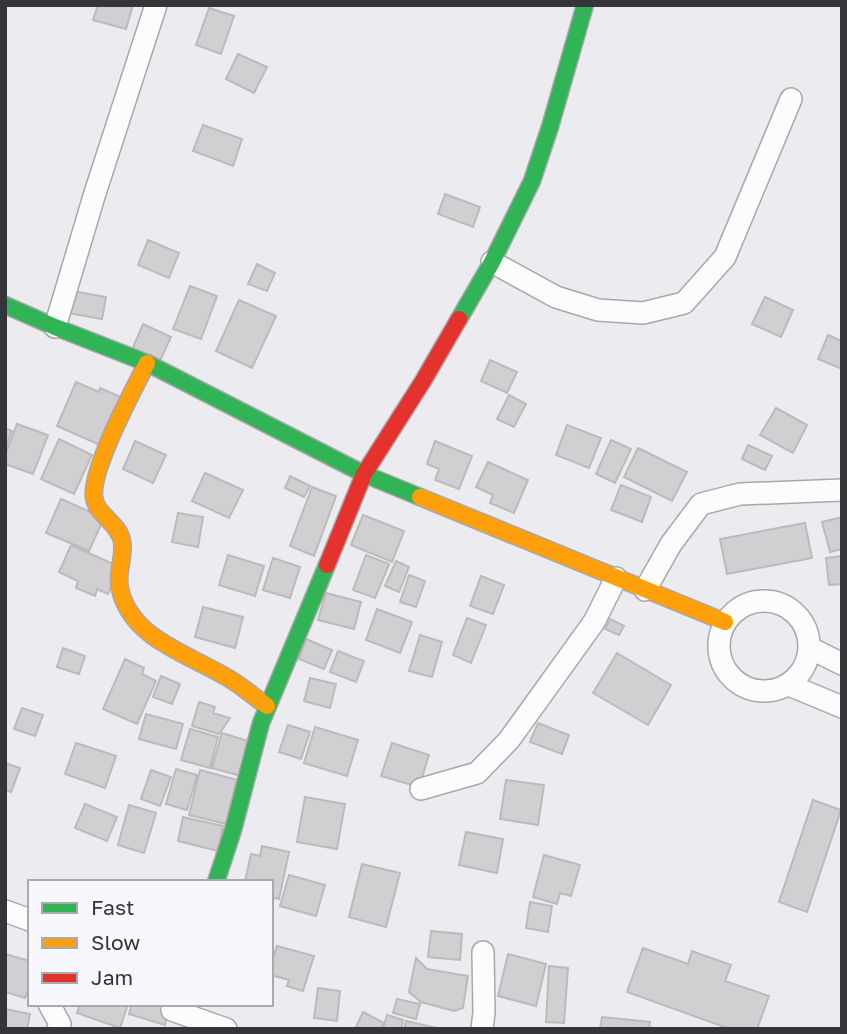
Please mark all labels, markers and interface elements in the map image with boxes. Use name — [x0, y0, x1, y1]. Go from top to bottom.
legend — [28, 880, 273, 1006]
text: Fast — [91, 894, 134, 920]
text: Slow — [91, 929, 140, 955]
text: Jam — [91, 964, 133, 990]

